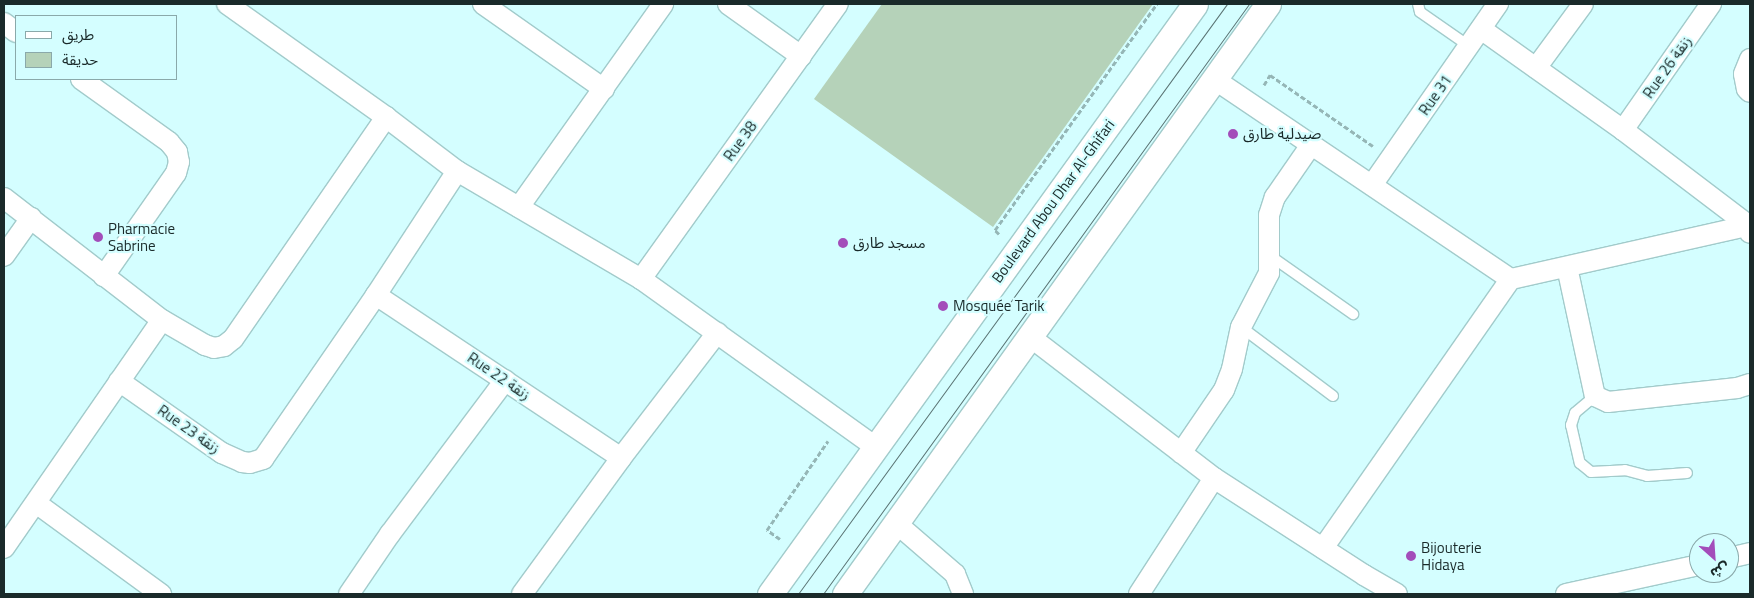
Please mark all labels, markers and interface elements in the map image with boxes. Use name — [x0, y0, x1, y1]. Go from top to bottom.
legend — [15, 15, 178, 80]
text: طريق — [62, 23, 94, 46]
street label: Rue 26 زنقة — [1639, 32, 1695, 102]
text: حديقة — [62, 48, 98, 71]
street label: Rue 31 — [1415, 71, 1455, 119]
street label: Boulevard Abou Dhar Al-Ghifari — [988, 116, 1118, 286]
street label: Rue 38 — [720, 118, 760, 164]
place label: صيدلية طارق — [1243, 125, 1321, 143]
marker: صيدلية طارق — [1227, 128, 1239, 140]
place label: Pharmacie Sabrine — [108, 219, 175, 254]
marker: Pharmacie Sabrine — [92, 231, 104, 243]
place label: مسجد طارق — [853, 234, 926, 252]
marker: مسجد طارق — [837, 237, 849, 249]
place label: Mosquée Tarik — [953, 297, 1044, 315]
marker: Mosquée Tarik — [937, 300, 949, 312]
street label: Rue 22 زنقة — [464, 348, 534, 404]
street label: Rue 23 زنقة — [154, 401, 224, 457]
north arrow — [1689, 533, 1739, 583]
place label: Bijouterie Hidaya — [1421, 538, 1482, 573]
marker: Bijouterie Hidaya — [1405, 550, 1417, 562]
text: ش — [1707, 557, 1734, 585]

